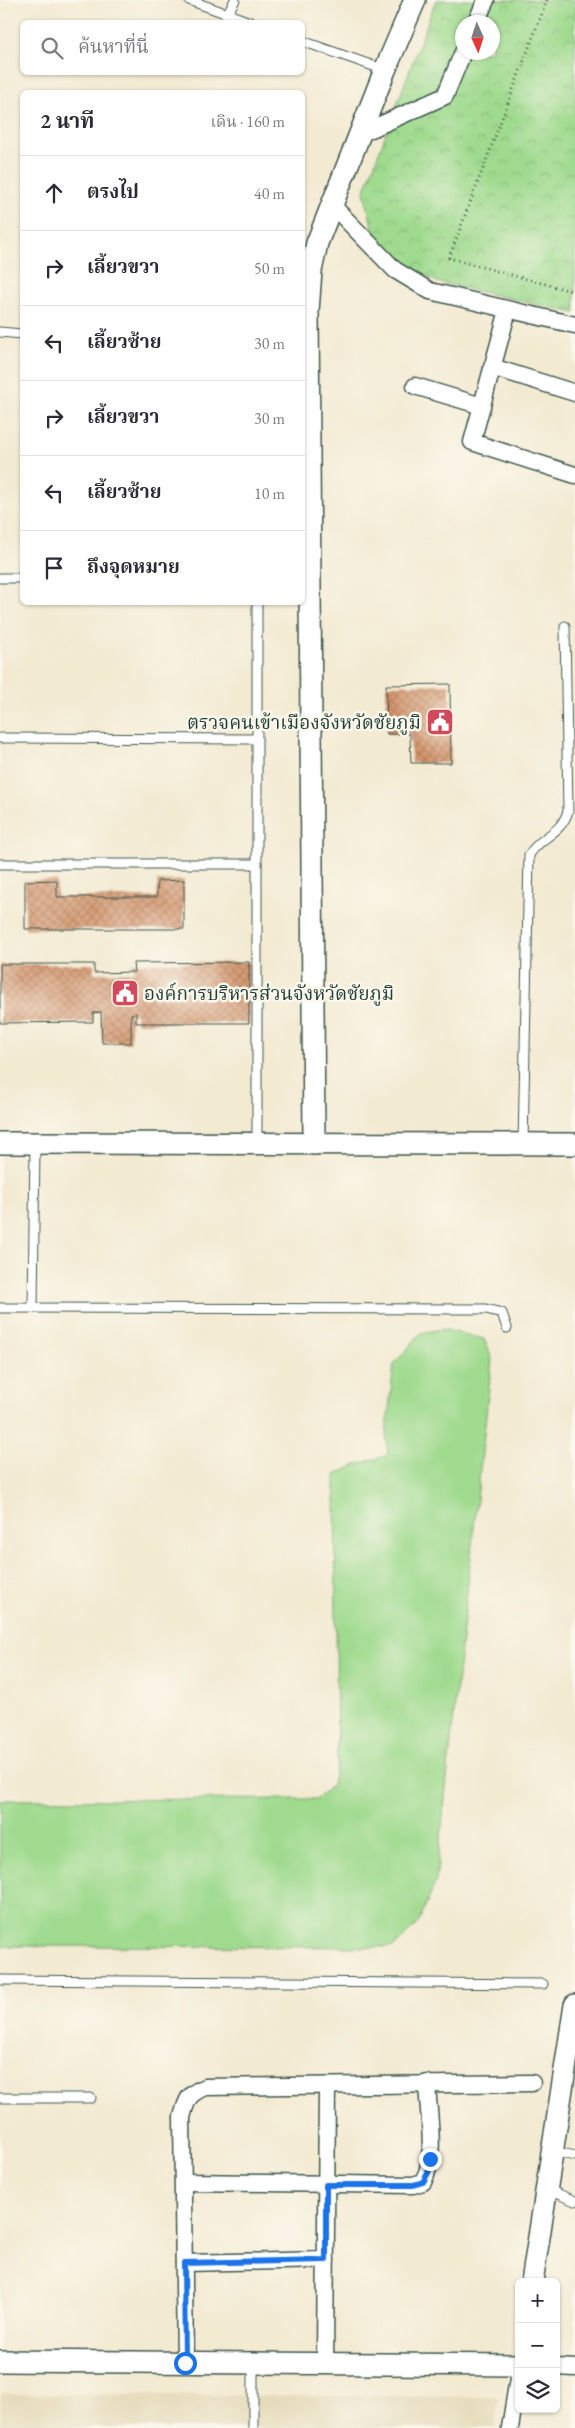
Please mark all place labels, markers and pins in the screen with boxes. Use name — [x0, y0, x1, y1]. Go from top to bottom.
public building icon: ตรวจคนเข้าเมืองจังหวัดชัยภูมิ — [425, 707, 455, 737]
place label: ตรวจคนเข้าเมืองจังหวัดชัยภูมิ — [187, 710, 421, 735]
public building icon: องค์การบริหารส่วนจังหวัดชัยภูมิ — [110, 978, 140, 1008]
place label: องค์การบริหารส่วนจังหวัดชัยภูมิ — [144, 981, 394, 1006]

